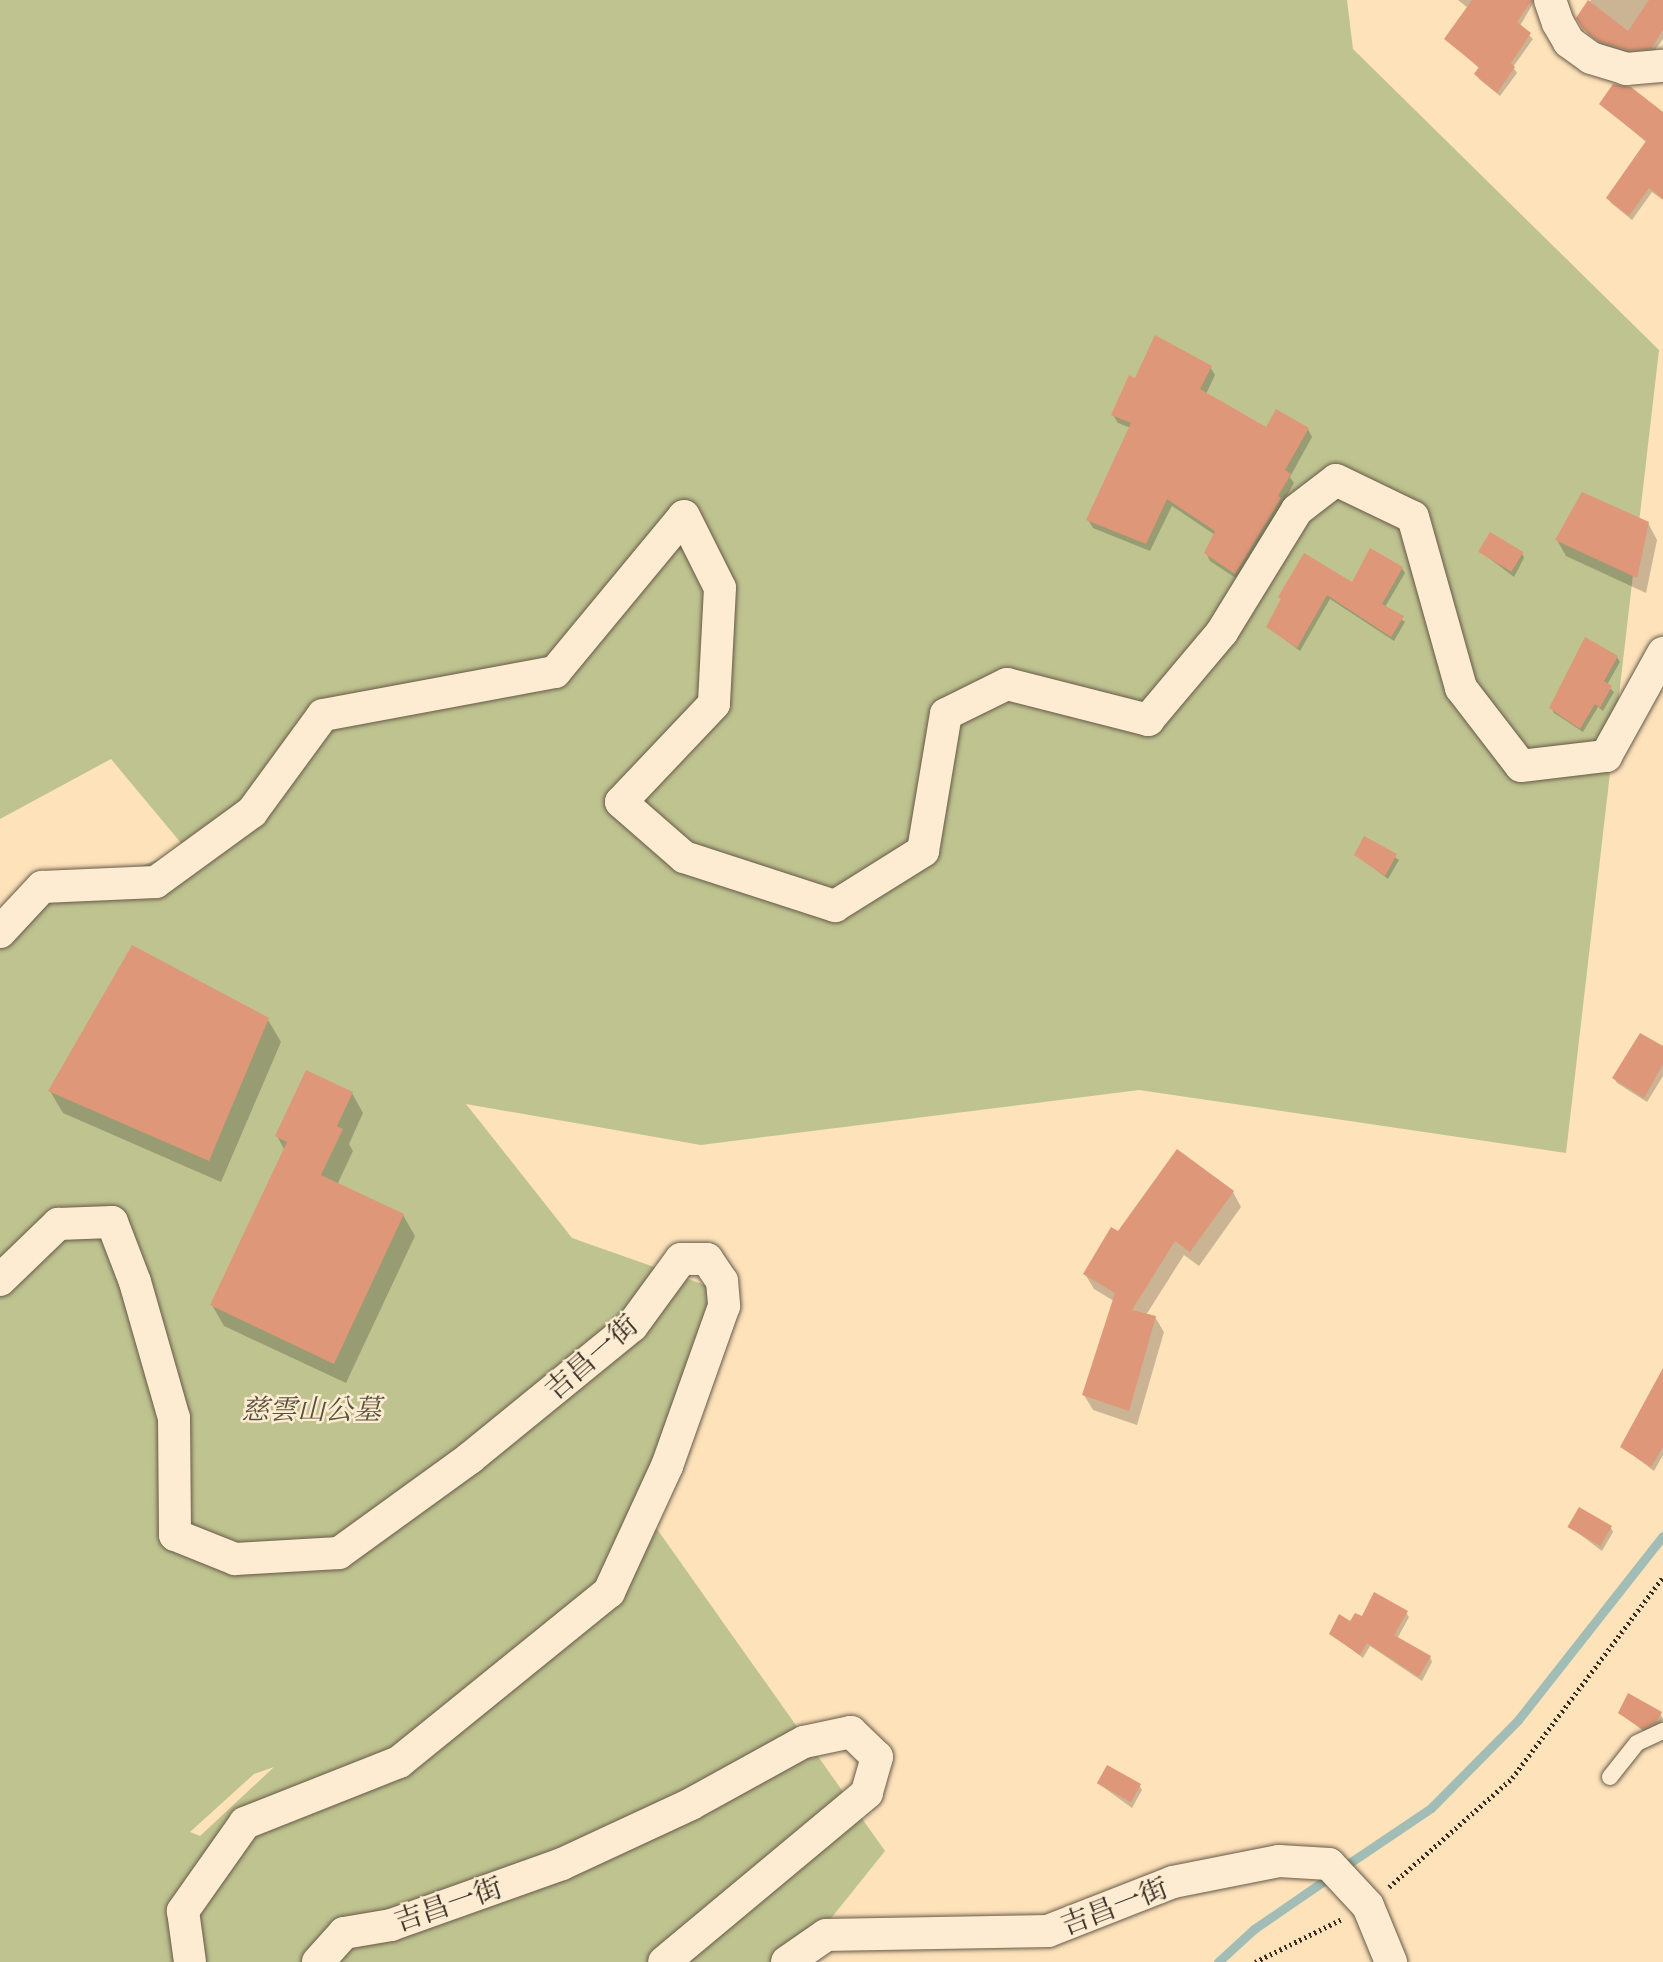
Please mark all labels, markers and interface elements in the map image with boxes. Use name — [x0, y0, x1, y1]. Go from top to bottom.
street label: 吉昌一街 — [538, 1308, 644, 1406]
park label: 慈雲山公墓 — [241, 1392, 381, 1426]
street label: 吉昌一街 — [390, 1870, 506, 1938]
street label: 吉昌一街 — [1056, 1870, 1172, 1942]

